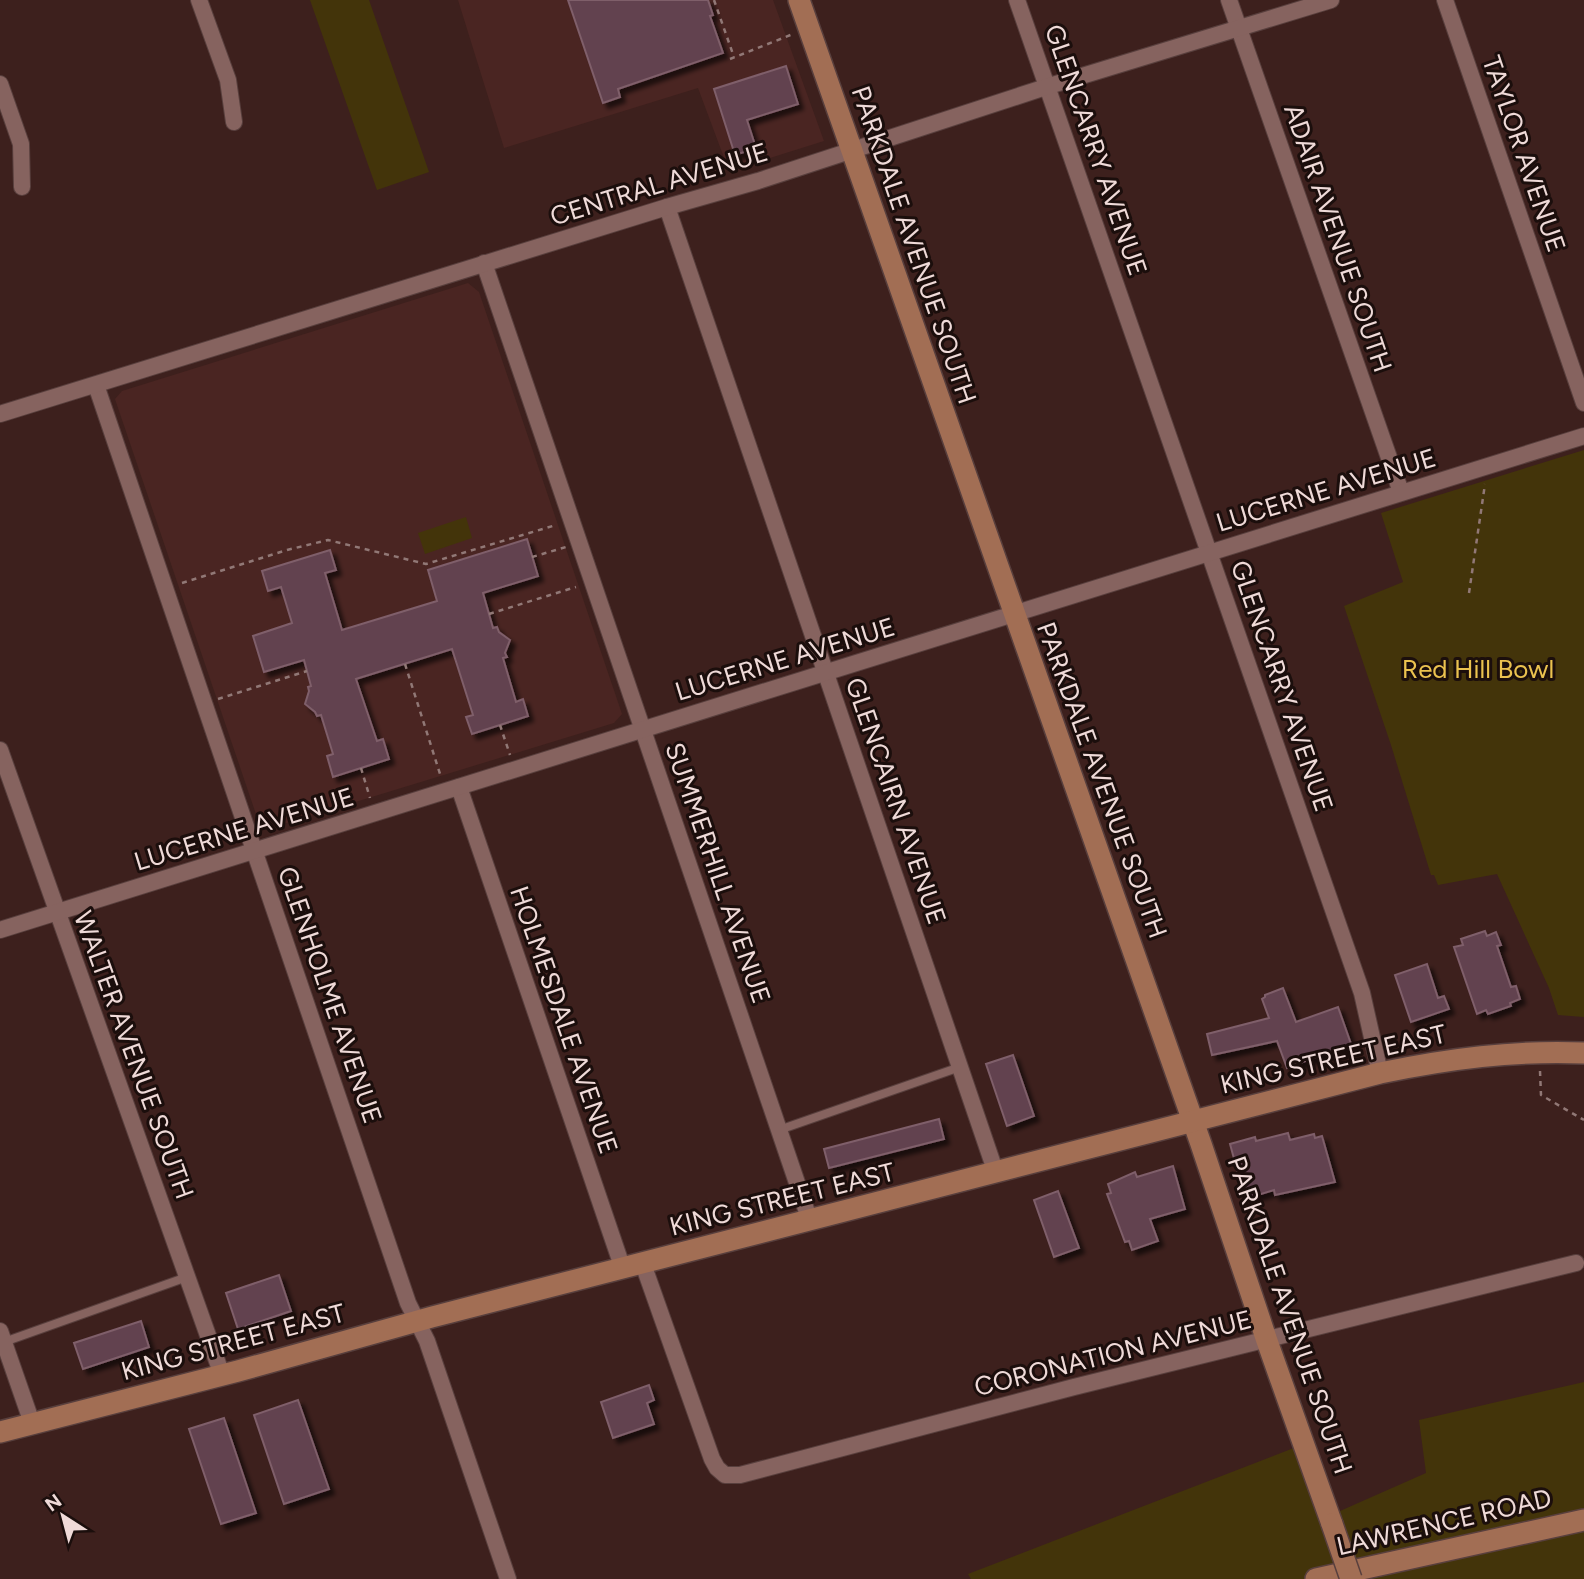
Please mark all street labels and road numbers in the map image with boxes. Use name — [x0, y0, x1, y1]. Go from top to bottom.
street label: GLENCARRY AVENUE — [1038, 20, 1154, 280]
street label: TAYLOR AVENUE — [1475, 52, 1573, 256]
street label: PARKDALE AVENUE SOUTH — [845, 82, 983, 408]
street label: ADAIR AVENUE SOUTH — [1277, 100, 1399, 376]
street label: CENTRAL AVENUE — [546, 136, 772, 232]
street label: LUCERNE AVENUE — [1212, 441, 1440, 539]
street label: GLENCARRY AVENUE — [1224, 556, 1340, 816]
street label: LUCERNE AVENUE — [671, 610, 899, 708]
street label: PARKDALE AVENUE SOUTH — [1030, 618, 1174, 942]
street label: GLENCAIRN AVENUE — [839, 673, 953, 929]
street label: SUMMERHILL AVENUE — [658, 738, 778, 1008]
street label: LUCERNE AVENUE — [130, 780, 358, 878]
street label: GLENHOLME AVENUE — [271, 862, 389, 1128]
street label: HOLMESDALE AVENUE — [503, 882, 625, 1158]
street label: WALTER AVENUE SOUTH — [67, 907, 201, 1203]
street label: KING STREET EAST — [1217, 1017, 1450, 1101]
street label: PARKDALE AVENUE SOUTH — [1221, 1152, 1359, 1478]
street label: KING STREET EAST — [666, 1155, 898, 1242]
street label: KING STREET EAST — [117, 1297, 349, 1387]
street label: CORONATION AVENUE — [971, 1303, 1255, 1403]
street label: LAWRENCE ROAD — [1333, 1482, 1555, 1562]

